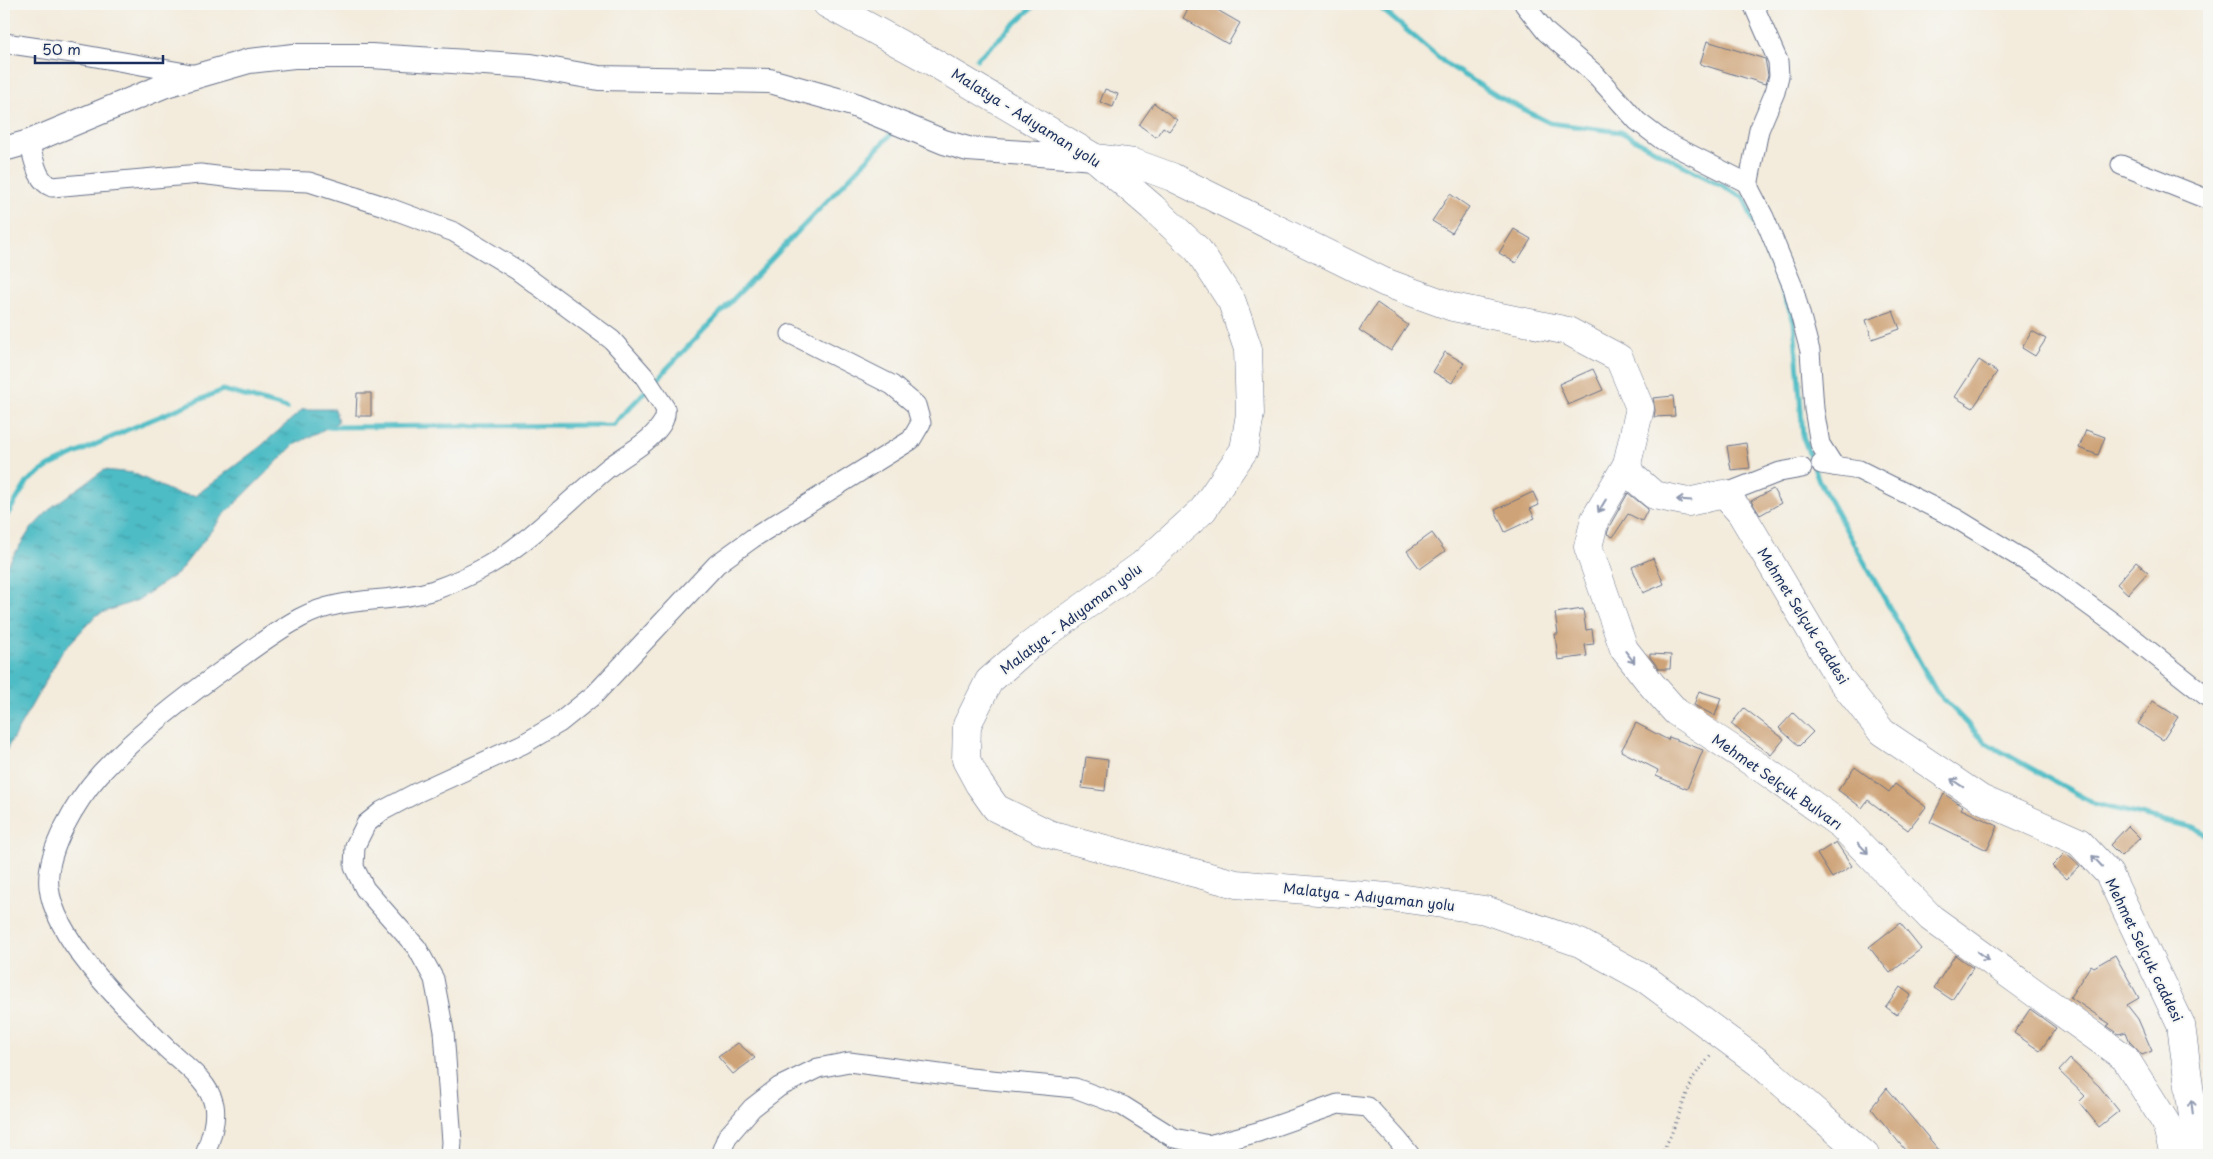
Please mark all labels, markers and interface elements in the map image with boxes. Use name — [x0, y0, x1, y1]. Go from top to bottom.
scale bar — [35, 32, 162, 64]
text: 50 m — [42, 37, 81, 60]
street label: Malatya - Adıyaman yolu — [948, 63, 1105, 172]
one-way arrow — [1677, 496, 1693, 505]
one-way arrow — [1597, 498, 1607, 512]
street label: Mehmet Selçuk caddesi — [1753, 543, 1854, 688]
street label: Malatya - Adıyaman yolu — [995, 558, 1146, 679]
one-way arrow — [1625, 650, 1636, 663]
street label: Mehmet Selçuk Bulvarı — [1708, 729, 1847, 835]
one-way arrow — [1950, 778, 1964, 788]
one-way arrow — [1856, 841, 1868, 853]
one-way arrow — [2091, 855, 2103, 868]
street label: Mehmet Selçuk caddesi — [2100, 874, 2188, 1025]
street label: Malatya - Adıyaman yolu — [1282, 877, 1456, 916]
one-way arrow — [1976, 951, 1990, 961]
one-way arrow — [2186, 1099, 2196, 1115]

